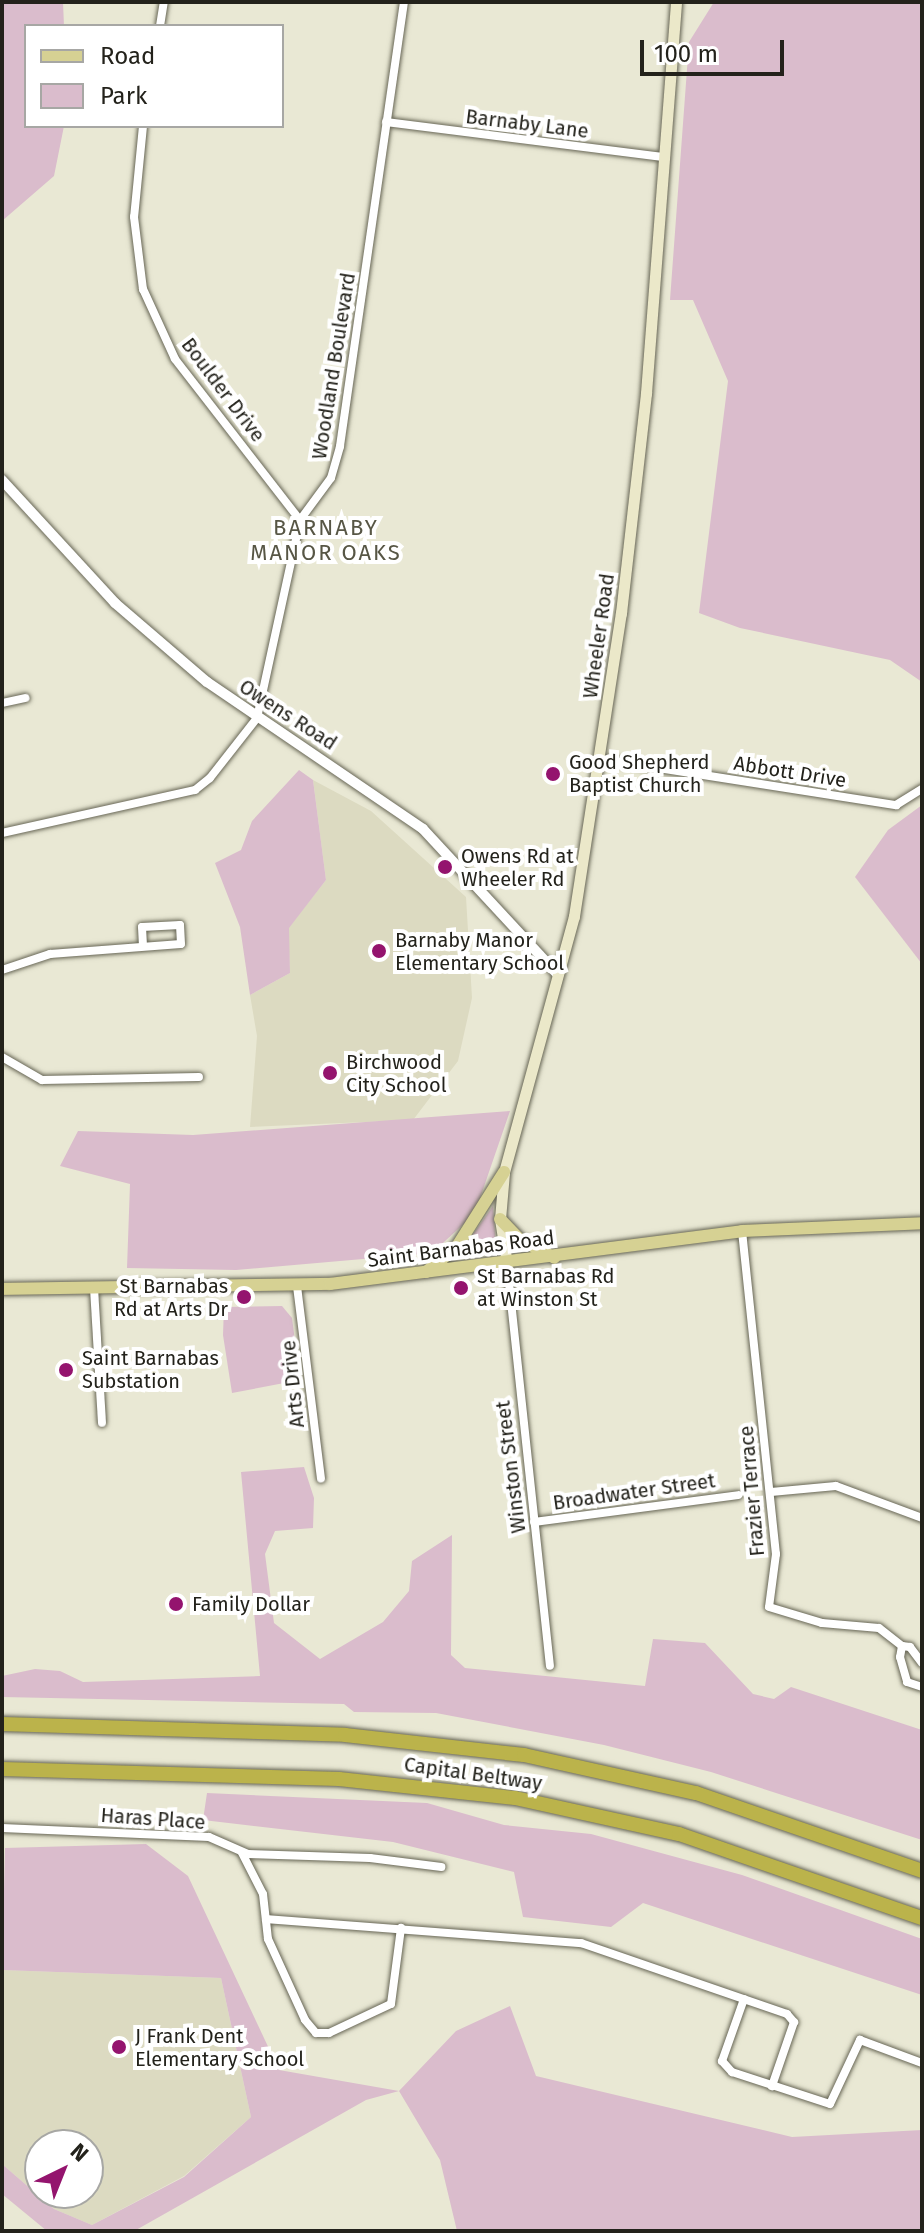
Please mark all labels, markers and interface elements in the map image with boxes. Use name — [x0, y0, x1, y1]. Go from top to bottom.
legend — [24, 24, 284, 128]
scale bar — [644, 24, 788, 74]
text: 100 m — [654, 40, 718, 68]
text: Road — [100, 42, 155, 70]
text: Park — [100, 82, 147, 110]
street label: Barnaby Lane — [464, 105, 590, 143]
street label: Woodland Boulevard — [307, 271, 361, 461]
street label: Boulder Drive — [176, 333, 270, 447]
district label: BARNABY MANOR OAKS — [250, 514, 402, 566]
street label: Wheeler Road — [578, 572, 620, 700]
street label: Owens Road — [235, 675, 341, 755]
place label: Good Shepherd Baptist Church — [569, 750, 709, 797]
street label: Abbott Drive — [732, 751, 848, 793]
marker: Good Shepherd Baptist Church — [544, 765, 562, 783]
place label: Owens Rd at Wheeler Rd — [461, 844, 574, 891]
marker: Owens Rd at Wheeler Rd — [436, 858, 454, 876]
place label: Barnaby Manor Elementary School — [395, 928, 564, 975]
marker: Barnaby Manor Elementary School — [370, 942, 388, 960]
place label: Birchwood City School — [346, 1050, 446, 1097]
marker: Birchwood City School — [321, 1064, 339, 1082]
street label: Saint Barnabas Road — [366, 1226, 556, 1272]
place label: St Barnabas Rd at Winston St — [477, 1264, 615, 1311]
place label: St Barnabas Rd at Arts Dr — [114, 1274, 228, 1321]
marker: St Barnabas Rd at Winston St — [452, 1279, 470, 1297]
marker: St Barnabas Rd at Arts Dr — [235, 1288, 253, 1306]
street label: Arts Drive — [276, 1339, 310, 1429]
place label: Saint Barnabas Substation — [82, 1346, 219, 1393]
marker: Saint Barnabas Substation — [57, 1361, 75, 1379]
street label: Winston Street — [491, 1399, 531, 1535]
street label: Frazier Terrace — [734, 1425, 770, 1557]
street label: Broadwater Street — [551, 1469, 717, 1515]
place label: Family Dollar — [192, 1592, 310, 1616]
marker: Family Dollar — [167, 1595, 185, 1613]
street label: Capital Beltway — [403, 1752, 543, 1796]
street label: Haras Place — [100, 1803, 206, 1835]
place label: J Frank Dent Elementary School — [135, 2024, 304, 2071]
marker: J Frank Dent Elementary School — [110, 2038, 128, 2056]
north arrow — [24, 2129, 104, 2209]
text: N — [65, 2138, 94, 2167]

